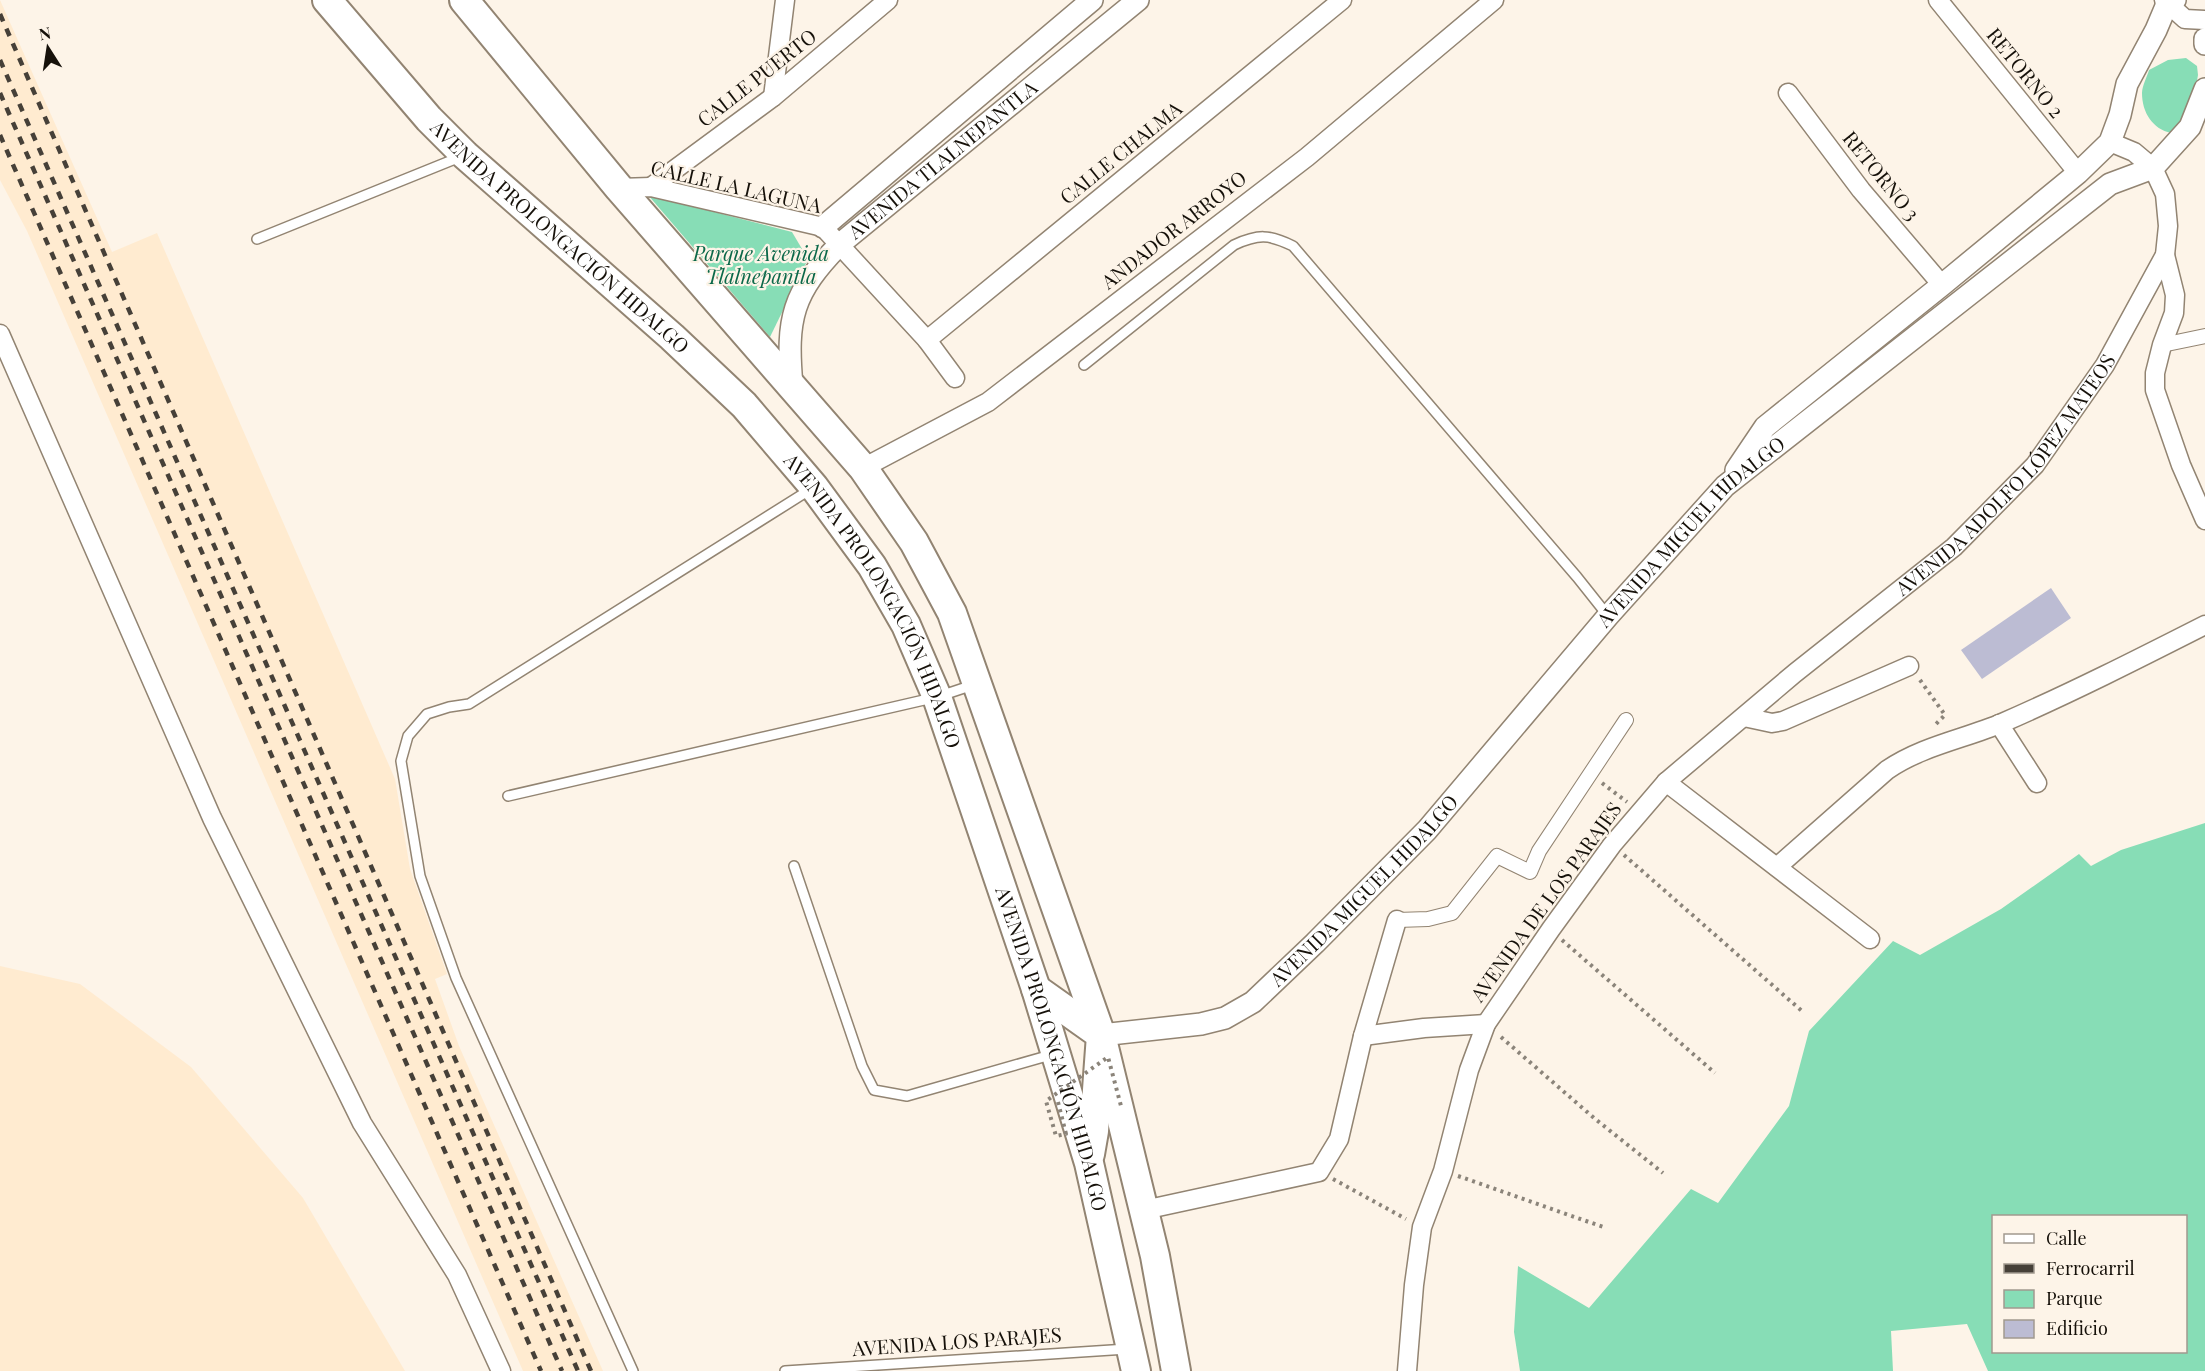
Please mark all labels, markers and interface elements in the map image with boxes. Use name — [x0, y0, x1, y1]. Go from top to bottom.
north arrow — [18, 18, 78, 78]
text: N — [37, 21, 53, 44]
street label: RETORNO 2 — [1982, 21, 2071, 123]
street label: CALLE PUERTO — [691, 22, 821, 132]
street label: AVENIDA TLALNEPANTLA — [841, 73, 1042, 245]
street label: CALLE CHALMA — [1053, 94, 1187, 209]
street label: AVENIDA PROLONGACIÓN HIDALGO — [425, 113, 696, 359]
street label: RETORNO 3 — [1838, 125, 1927, 226]
street label: CALLE LA LAGUNA — [648, 153, 825, 218]
street label: ANDADOR ARROYO — [1094, 164, 1251, 295]
park label: Parque Avenida Tlalnepantla — [692, 239, 829, 289]
street label: AVENIDA ADOLFO LÓPEZ MATEOS — [1888, 349, 2121, 601]
street label: AVENIDA MIGUEL HIDALGO — [1589, 429, 1790, 633]
street label: AVENIDA PROLONGACIÓN HIDALGO — [778, 446, 968, 751]
street label: AVENIDA MIGUEL HIDALGO — [1262, 788, 1463, 992]
street label: AVENIDA DE LOS PARAJES — [1462, 796, 1626, 1007]
street label: AVENIDA PROLONGACIÓN HIDALGO — [990, 882, 1114, 1214]
legend — [1992, 1215, 2187, 1353]
text: Calle — [2046, 1226, 2087, 1250]
text: Ferrocarril — [2046, 1256, 2135, 1280]
text: Parque — [2046, 1286, 2103, 1310]
text: Edificio — [2046, 1316, 2108, 1340]
street label: AVENIDA LOS PARAJES — [851, 1320, 1062, 1361]

